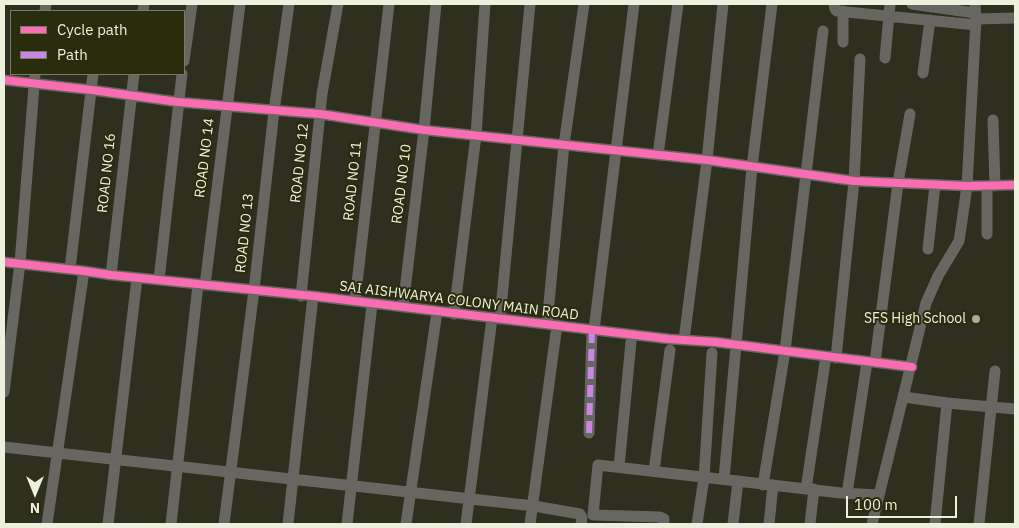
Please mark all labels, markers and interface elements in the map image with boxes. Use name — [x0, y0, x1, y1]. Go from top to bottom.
legend — [10, 10, 185, 75]
text: Cycle path — [57, 20, 128, 39]
text: Path — [57, 45, 88, 64]
street label: ROAD NO 14 — [192, 117, 218, 199]
street label: ROAD NO 12 — [287, 122, 313, 204]
street label: ROAD NO 16 — [94, 132, 120, 214]
street label: ROAD NO 11 — [340, 140, 366, 222]
street label: ROAD NO 10 — [389, 143, 415, 225]
street label: ROAD NO 13 — [232, 192, 258, 274]
street label: SAI AISHWARYA COLONY MAIN ROAD — [339, 278, 579, 324]
place label: SFS High School — [864, 311, 966, 327]
marker: SFS High School — [970, 313, 982, 325]
north arrow — [10, 468, 60, 518]
scale bar — [849, 486, 960, 518]
text: 100 m — [854, 495, 898, 514]
text: N — [30, 499, 40, 517]

